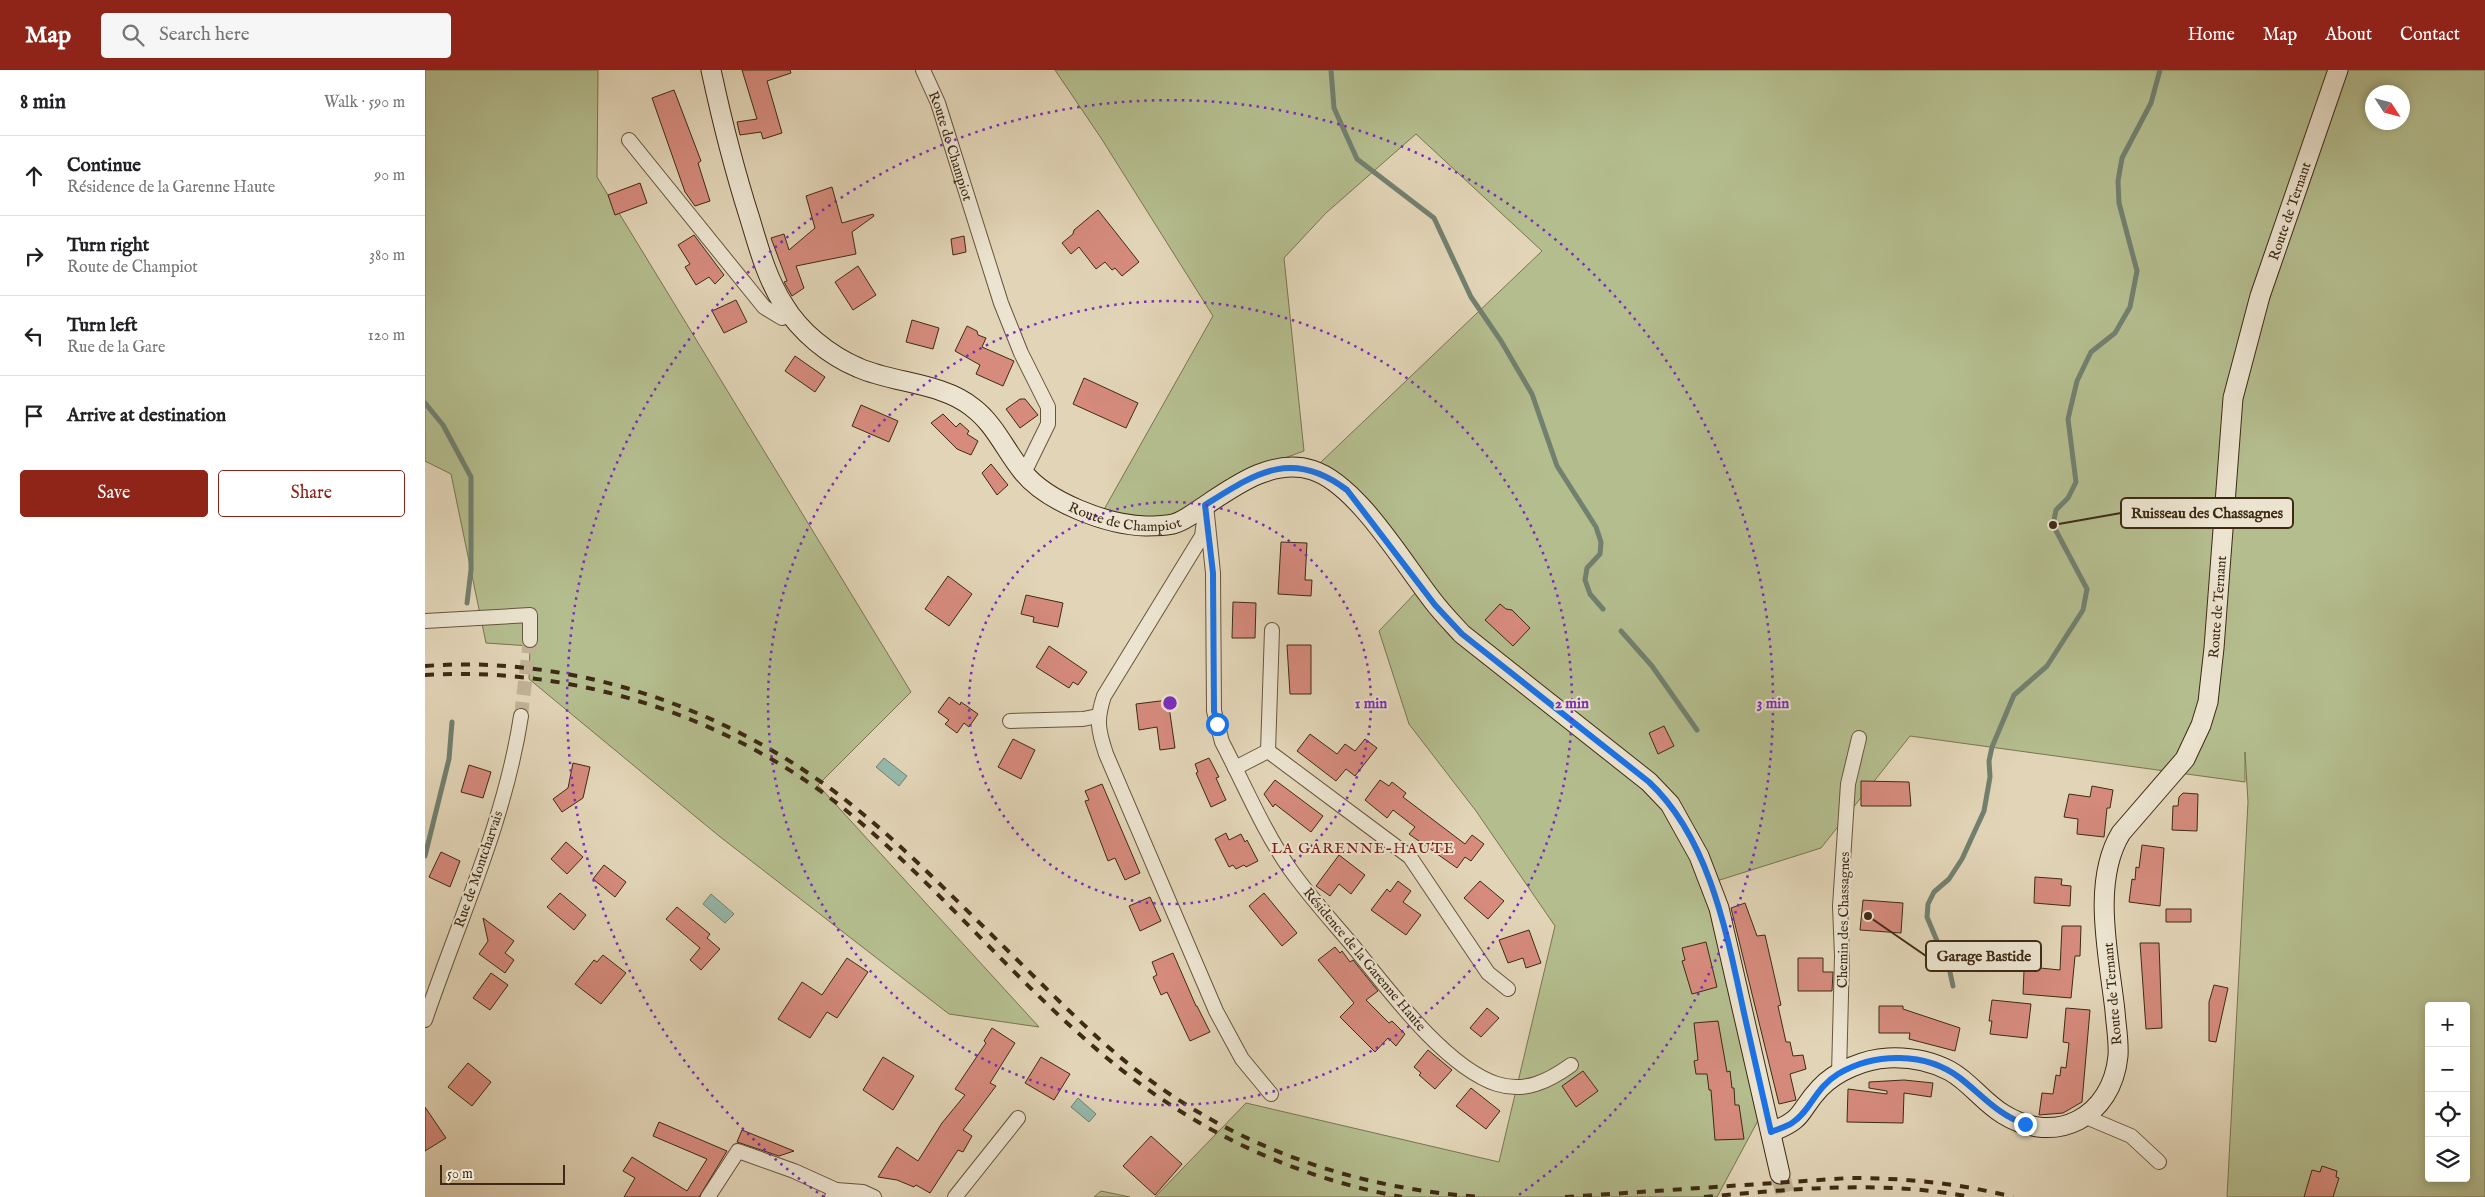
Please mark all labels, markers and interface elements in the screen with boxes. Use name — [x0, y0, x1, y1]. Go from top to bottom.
search box — [101, 13, 451, 58]
text: Map — [25, 20, 71, 51]
icon: search — [119, 21, 147, 49]
text: Search here — [159, 23, 250, 47]
text: Home — [2188, 24, 2235, 47]
text: Map — [2263, 24, 2297, 47]
text: About — [2325, 24, 2372, 47]
text: Contact — [2400, 24, 2460, 47]
north arrow — [2365, 85, 2410, 130]
street label: Route de Champiot — [924, 88, 976, 204]
text: 8 min — [20, 89, 66, 116]
text: Walk · 590 m — [324, 93, 405, 113]
text: Continue — [67, 154, 141, 178]
street label: Route de Ternant — [2265, 160, 2316, 263]
icon: ahead — [20, 162, 48, 190]
text: 90 m — [374, 166, 405, 186]
text: Résidence de la Garenne Haute — [67, 178, 275, 198]
text: Turn right — [67, 234, 149, 258]
icon: right — [20, 242, 48, 270]
text: 380 m — [369, 246, 405, 266]
text: Route de Champiot — [67, 258, 198, 278]
text: Turn left — [67, 314, 138, 338]
icon: left — [20, 322, 48, 350]
text: 120 m — [368, 326, 405, 346]
text: Rue de la Gare — [67, 338, 165, 358]
icon: arrive — [20, 402, 48, 430]
text: Arrive at destination — [67, 404, 226, 428]
button: Save — [20, 470, 208, 517]
button: Share — [218, 470, 405, 517]
street label: Route de Champiot — [1066, 498, 1184, 536]
callout: Ruisseau des Chassagnes — [2121, 498, 2293, 528]
text: Ruisseau des Chassagnes — [2131, 504, 2284, 523]
street label: Route de Ternant — [2205, 555, 2231, 659]
centre of rings — [1161, 694, 1179, 712]
text: 1 min — [1355, 694, 1387, 713]
text: 2 min — [1555, 694, 1589, 713]
text: 3 min — [1757, 694, 1789, 713]
route start — [1206, 713, 1229, 736]
street label: Rue de Montcharvais — [450, 808, 507, 930]
district label: LA GARENNE-HAUTE — [1271, 839, 1455, 858]
street label: Chemin des Chassagnes — [1834, 852, 1854, 988]
street label: Résidence de la Garenne Haute — [1299, 884, 1430, 1036]
callout: Garage Bastide — [1926, 941, 2041, 971]
street label: Route de Ternant — [2100, 942, 2126, 1046]
text: Garage Bastide — [1937, 947, 2031, 966]
map controls — [2425, 1002, 2470, 1182]
button: + — [2425, 1002, 2470, 1047]
button: − — [2425, 1047, 2470, 1092]
button: locate — [2425, 1092, 2470, 1137]
route end — [2014, 1113, 2037, 1136]
button: layers — [2425, 1137, 2470, 1182]
scale bar — [440, 1162, 565, 1185]
text: 50 m — [447, 1165, 473, 1183]

